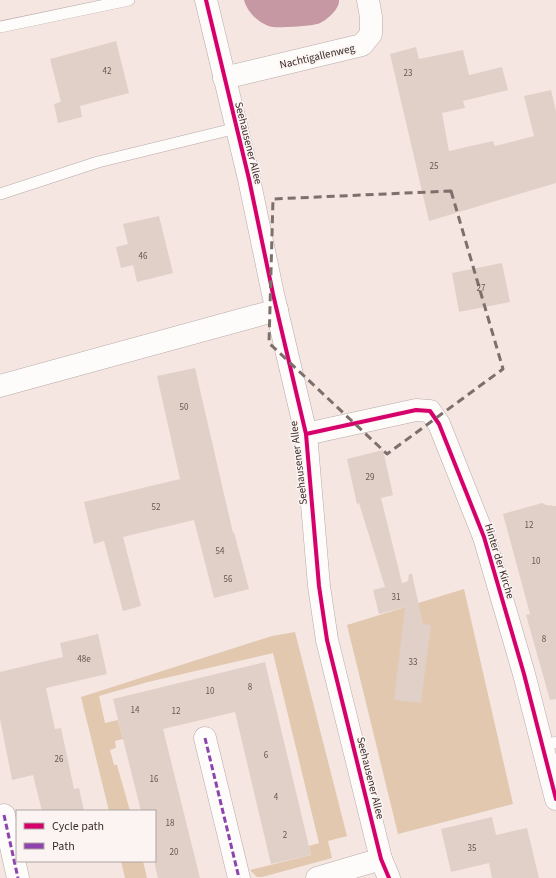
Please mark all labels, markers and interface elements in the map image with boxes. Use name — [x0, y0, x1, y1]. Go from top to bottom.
street label: Nachtigallenweg — [278, 40, 357, 72]
house number: 42 — [103, 65, 112, 78]
house number: 23 — [404, 67, 413, 80]
street label: Seehausener Allee — [231, 100, 266, 186]
house number: 25 — [430, 160, 439, 173]
house number: 46 — [139, 250, 148, 263]
house number: 27 — [477, 282, 486, 295]
house number: 50 — [180, 401, 189, 414]
street label: Seehausener Allee — [286, 420, 311, 506]
house number: 29 — [366, 471, 375, 484]
house number: 52 — [152, 501, 161, 514]
house number: 12 — [525, 519, 534, 532]
street label: Hinter der Kirche — [481, 522, 518, 601]
house number: 54 — [216, 545, 225, 558]
house number: 10 — [532, 555, 541, 568]
house number: 56 — [224, 573, 233, 586]
house number: 31 — [392, 591, 400, 604]
house number: 8 — [542, 633, 547, 646]
house number: 48e — [77, 653, 91, 666]
house number: 33 — [409, 656, 418, 669]
house number: 8 — [248, 681, 253, 694]
house number: 10 — [206, 685, 215, 698]
house number: 14 — [131, 704, 140, 717]
house number: 12 — [172, 705, 181, 718]
street label: Seehausener Allee — [353, 735, 388, 821]
house number: 6 — [264, 749, 269, 762]
house number: 26 — [55, 753, 64, 766]
house number: 16 — [150, 773, 159, 786]
house number: 4 — [274, 791, 279, 804]
legend — [16, 810, 156, 862]
house number: 18 — [166, 817, 175, 830]
text: Cycle path — [52, 818, 104, 835]
house number: 2 — [283, 829, 288, 842]
text: Path — [52, 838, 75, 855]
house number: 35 — [468, 842, 477, 855]
house number: 20 — [170, 846, 179, 859]

